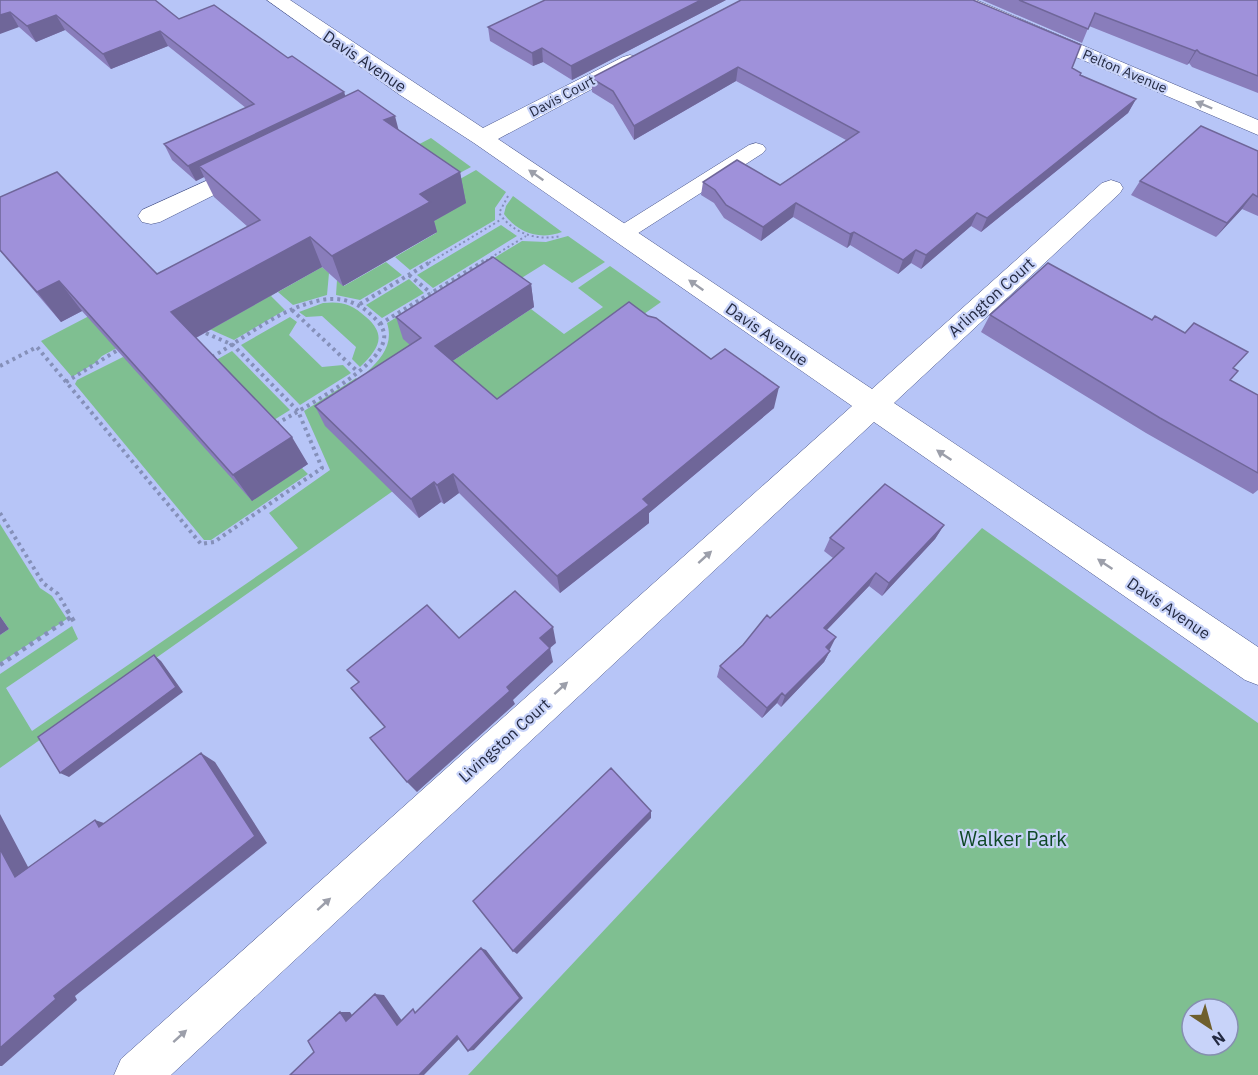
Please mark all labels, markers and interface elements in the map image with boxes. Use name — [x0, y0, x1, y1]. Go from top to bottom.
street label: Davis Avenue — [320, 26, 411, 96]
street label: Pelton Avenue — [1080, 45, 1170, 97]
street label: Davis Court — [526, 71, 598, 121]
one-way arrow — [1195, 100, 1213, 110]
one-way arrow — [528, 170, 544, 181]
street label: Arlington Court — [944, 253, 1038, 341]
one-way arrow — [689, 279, 705, 291]
street label: Davis Avenue — [722, 298, 812, 370]
one-way arrow — [936, 450, 952, 461]
one-way arrow — [698, 550, 712, 564]
one-way arrow — [1098, 558, 1114, 570]
street label: Davis Avenue — [1124, 573, 1215, 643]
one-way arrow — [554, 681, 569, 695]
street label: Livingston Court — [454, 694, 554, 786]
park label: Walker Park — [959, 825, 1067, 852]
one-way arrow — [316, 898, 331, 911]
north arrow — [1180, 997, 1240, 1057]
text: N — [1208, 1028, 1229, 1051]
one-way arrow — [172, 1030, 187, 1043]

